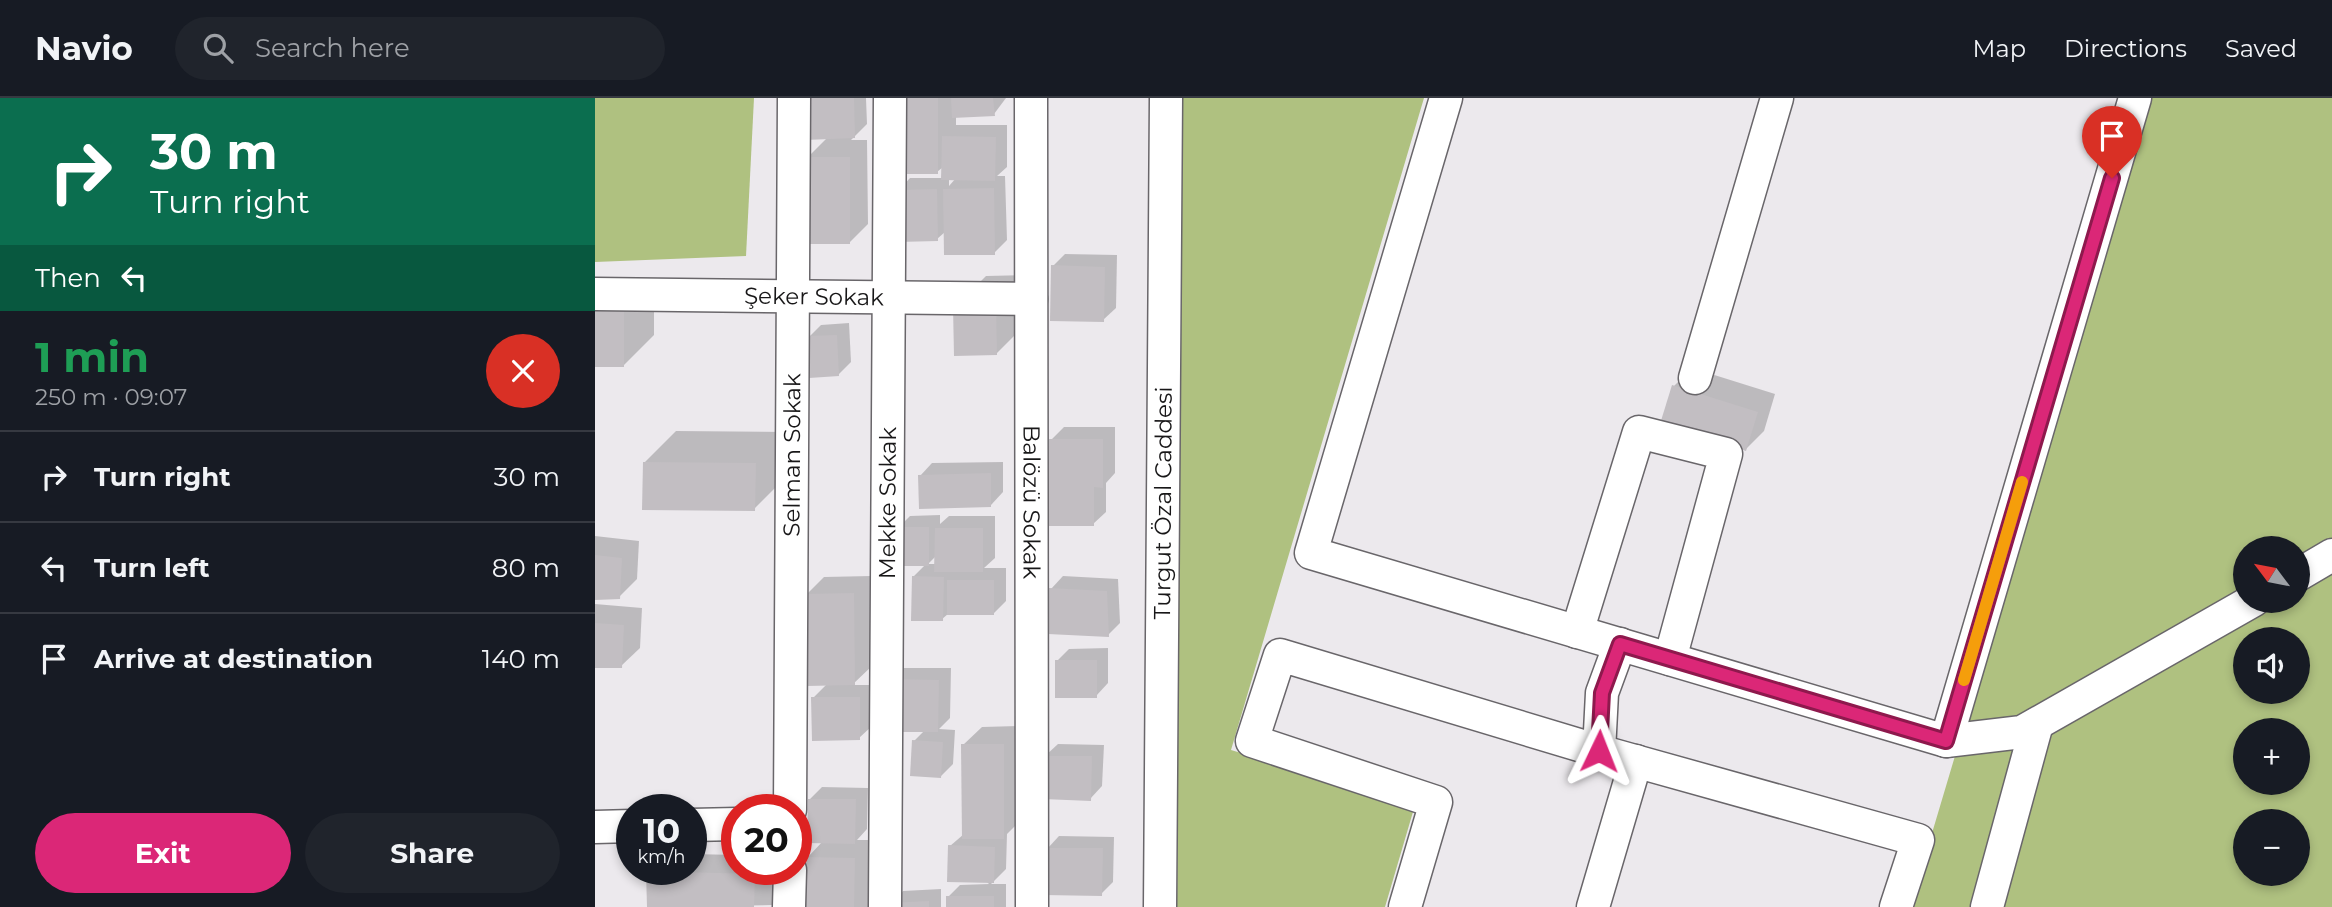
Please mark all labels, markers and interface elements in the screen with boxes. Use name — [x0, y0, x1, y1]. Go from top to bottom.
search box — [175, 17, 665, 80]
text: Navio — [35, 28, 133, 68]
icon: search — [199, 29, 237, 67]
text: Search here — [255, 32, 410, 64]
text: Map — [1973, 34, 2026, 63]
text: Directions — [2064, 34, 2187, 63]
text: Saved — [2225, 34, 2297, 63]
pin — [2082, 106, 2142, 178]
icon: arrive — [2093, 117, 2131, 155]
text: 30 m — [150, 122, 278, 181]
icon: right — [35, 126, 126, 217]
text: Turn right — [150, 182, 310, 221]
icon: left — [115, 259, 153, 297]
text: Then — [35, 262, 101, 294]
street label: Şeker Sokak — [744, 282, 884, 311]
text: 1 min — [35, 331, 149, 383]
button: close — [486, 334, 560, 408]
street label: Selman Sokak — [778, 373, 806, 537]
text: 250 m · 09:07 — [35, 383, 187, 411]
street label: Turgut Özal Caddesi — [1148, 386, 1178, 620]
street label: Balözü Sokak — [1017, 425, 1046, 579]
street label: Mekke Sokak — [873, 427, 902, 579]
icon: right — [35, 458, 73, 496]
text: Turn right — [94, 461, 230, 493]
text: 30 m — [494, 461, 560, 493]
north arrow — [2233, 536, 2310, 612]
map controls — [2233, 536, 2310, 886]
icon: left — [35, 549, 73, 587]
text: Turn left — [94, 552, 210, 584]
text: 80 m — [492, 552, 560, 584]
button: sound — [2233, 627, 2310, 704]
icon: arrive — [35, 640, 73, 678]
text: Arrive at destination — [94, 643, 373, 675]
text: 140 m — [482, 643, 560, 675]
position arrow — [1562, 714, 1636, 788]
button: + — [2233, 718, 2310, 795]
speed limit sign: 20 — [721, 794, 812, 885]
text: 10 — [643, 809, 680, 852]
button: − — [2233, 809, 2310, 886]
button: Exit — [35, 813, 291, 893]
button: Share — [305, 813, 560, 893]
text: km/h — [637, 846, 686, 868]

